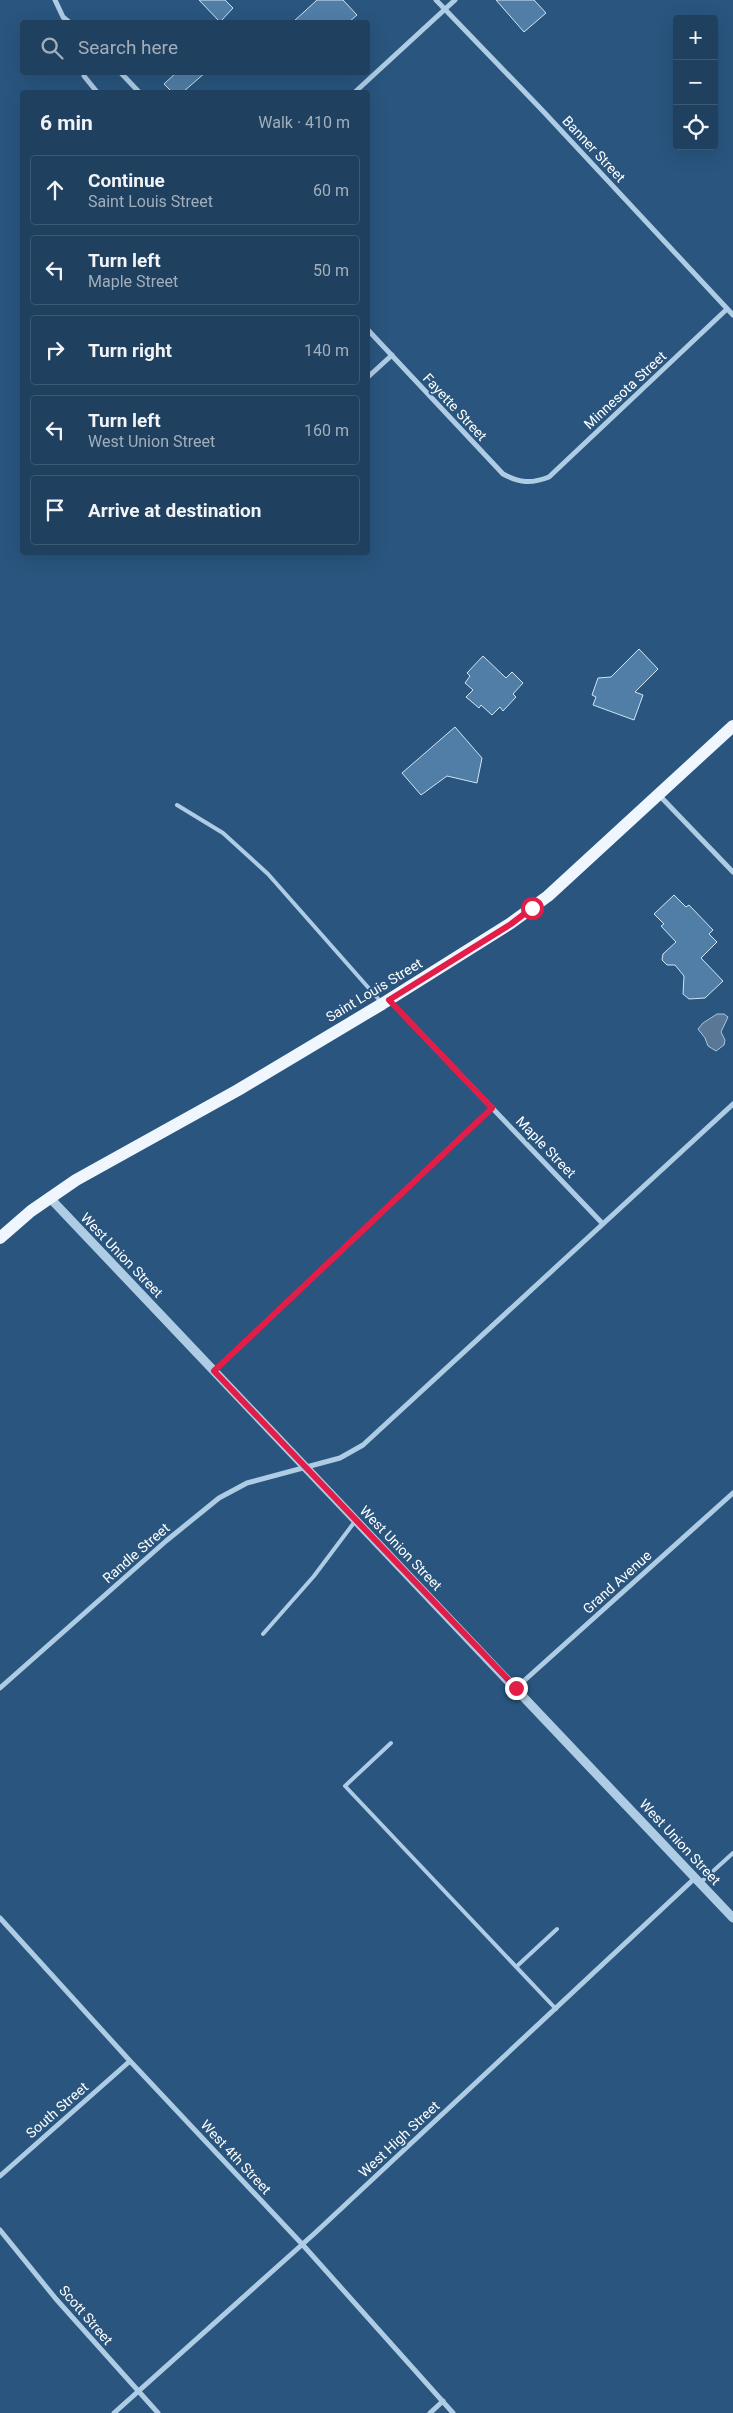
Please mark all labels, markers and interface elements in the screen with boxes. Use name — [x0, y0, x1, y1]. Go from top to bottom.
map controls — [673, 15, 718, 150]
button: + — [673, 15, 718, 60]
search box — [20, 20, 370, 75]
icon: search — [38, 34, 66, 62]
text: Search here — [78, 36, 178, 59]
button: − — [673, 60, 718, 105]
button: locate — [673, 105, 718, 150]
text: 6 min — [40, 111, 93, 135]
text: Walk · 410 m — [258, 113, 350, 132]
street label: Banner Street — [559, 113, 629, 186]
text: Continue — [88, 169, 165, 192]
icon: ahead — [41, 176, 69, 204]
text: 60 m — [313, 181, 349, 200]
text: Saint Louis Street — [88, 192, 213, 211]
text: Turn left — [88, 249, 161, 272]
icon: left — [41, 256, 69, 284]
text: 50 m — [313, 261, 349, 280]
text: Maple Street — [88, 272, 178, 291]
icon: right — [41, 336, 69, 364]
text: Turn right — [88, 339, 172, 362]
text: 140 m — [304, 341, 349, 360]
street label: Minnesota Street — [581, 348, 670, 432]
street label: Fayette Street — [420, 370, 490, 444]
text: Turn left — [88, 409, 161, 432]
icon: left — [41, 416, 69, 444]
text: 160 m — [304, 421, 349, 440]
text: West Union Street — [88, 432, 215, 451]
icon: arrive — [41, 496, 69, 524]
text: Arrive at destination — [88, 499, 261, 522]
route start — [521, 897, 544, 920]
street label: Saint Louis Street — [323, 955, 425, 1025]
street label: Maple Street — [513, 1113, 579, 1181]
street label: West Union Street — [78, 1209, 167, 1301]
street label: West Union Street — [357, 1502, 446, 1594]
street label: Randle Street — [99, 1519, 173, 1586]
street label: Grand Avenue — [580, 1547, 654, 1617]
route end — [505, 1677, 528, 1700]
street label: West Union Street — [636, 1796, 724, 1888]
street label: South Street — [23, 2079, 92, 2141]
street label: West High Street — [355, 2097, 443, 2180]
street label: West 4th Street — [198, 2117, 275, 2198]
street label: Scott Street — [56, 2282, 116, 2348]

